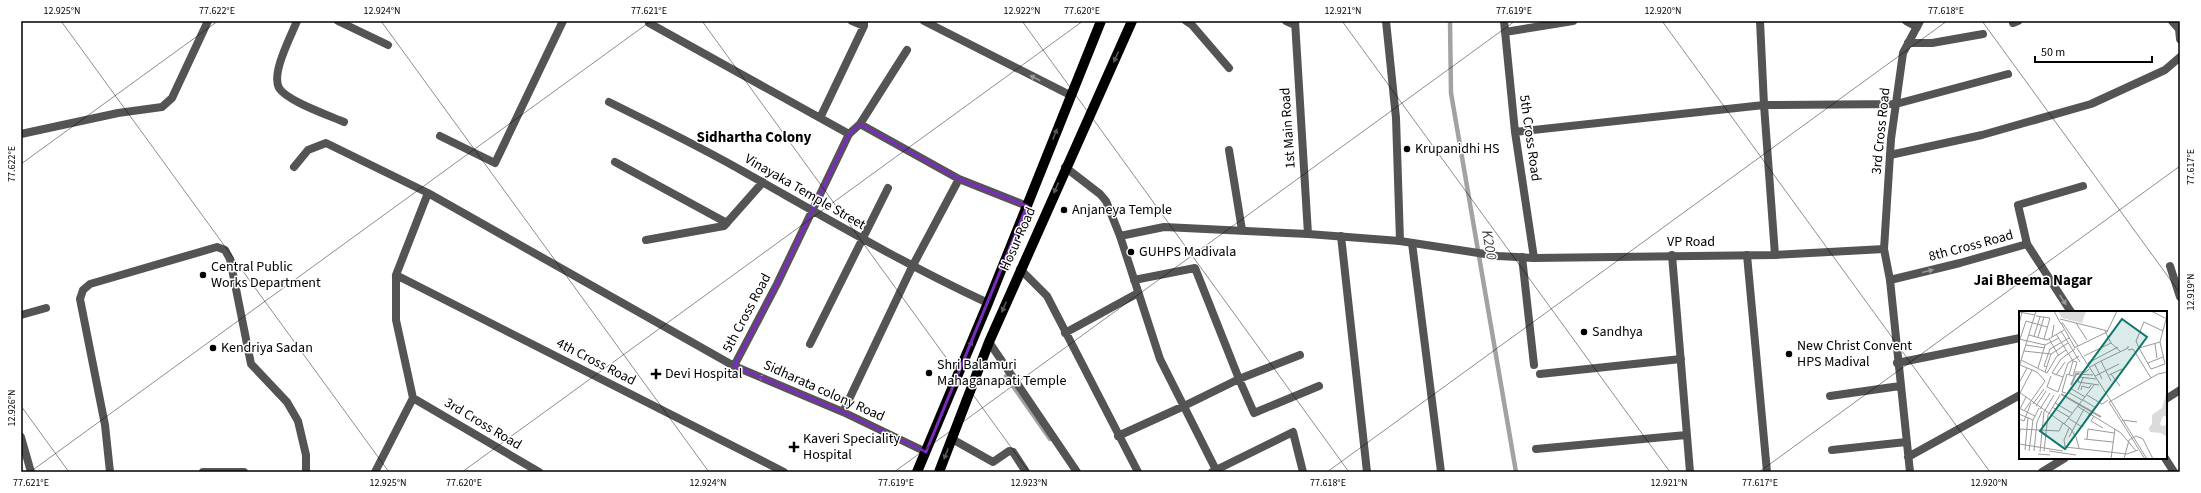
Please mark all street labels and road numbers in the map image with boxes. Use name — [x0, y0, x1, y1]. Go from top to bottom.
street label: 1st Main Road — [1275, 87, 1301, 169]
street label: 3rd Cross Road — [1867, 87, 1895, 175]
street label: 5th Cross Road — [1514, 94, 1546, 182]
street label: Vinayaka Temple Street — [741, 149, 869, 235]
street label: Hosur Road — [995, 204, 1041, 274]
street label: 8th Cross Road — [1926, 225, 2016, 267]
street label: VP Road — [1667, 232, 1715, 252]
street label: 5th Cross Road — [718, 270, 776, 356]
street label: 4th Cross Road — [553, 333, 639, 391]
street label: Sidharata colony Road — [760, 355, 888, 427]
street label: 3rd Cross Road — [441, 393, 525, 455]

